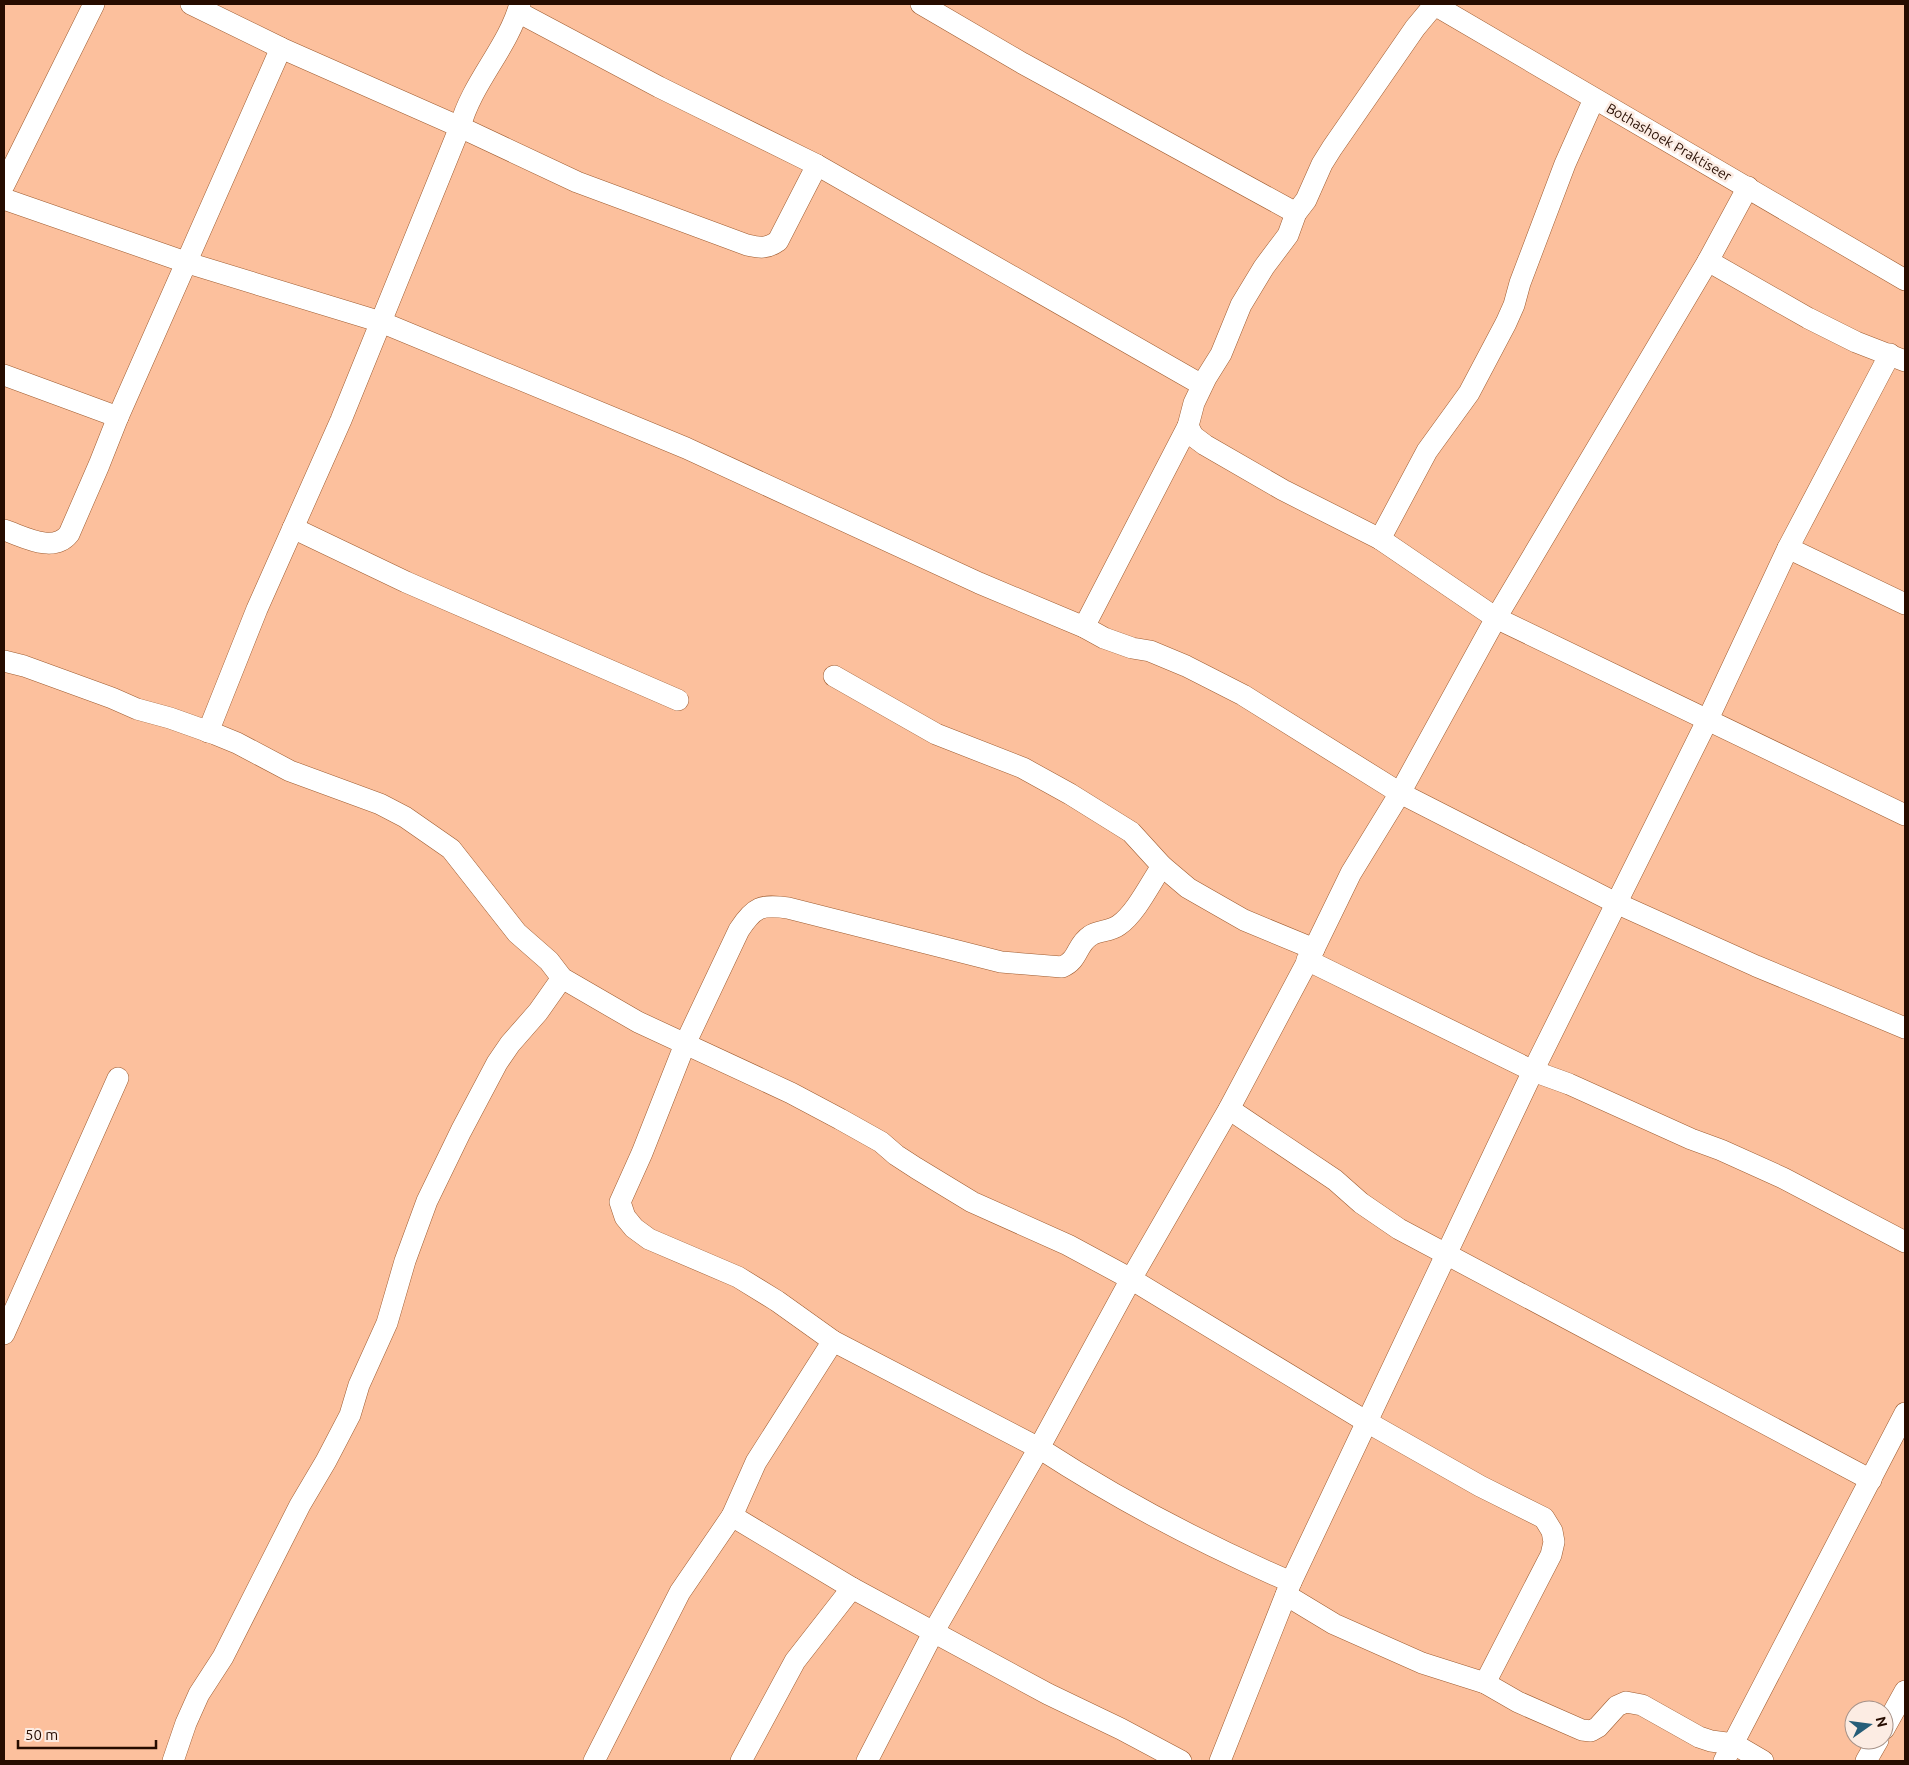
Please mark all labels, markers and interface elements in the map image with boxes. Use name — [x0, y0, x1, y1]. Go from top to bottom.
street label: Bothashoek Praktiseer — [1604, 100, 1735, 185]
north arrow — [1844, 1700, 1894, 1750]
text: N — [1873, 1715, 1891, 1729]
scale bar — [18, 1718, 155, 1750]
text: 50 m — [25, 1726, 58, 1743]

